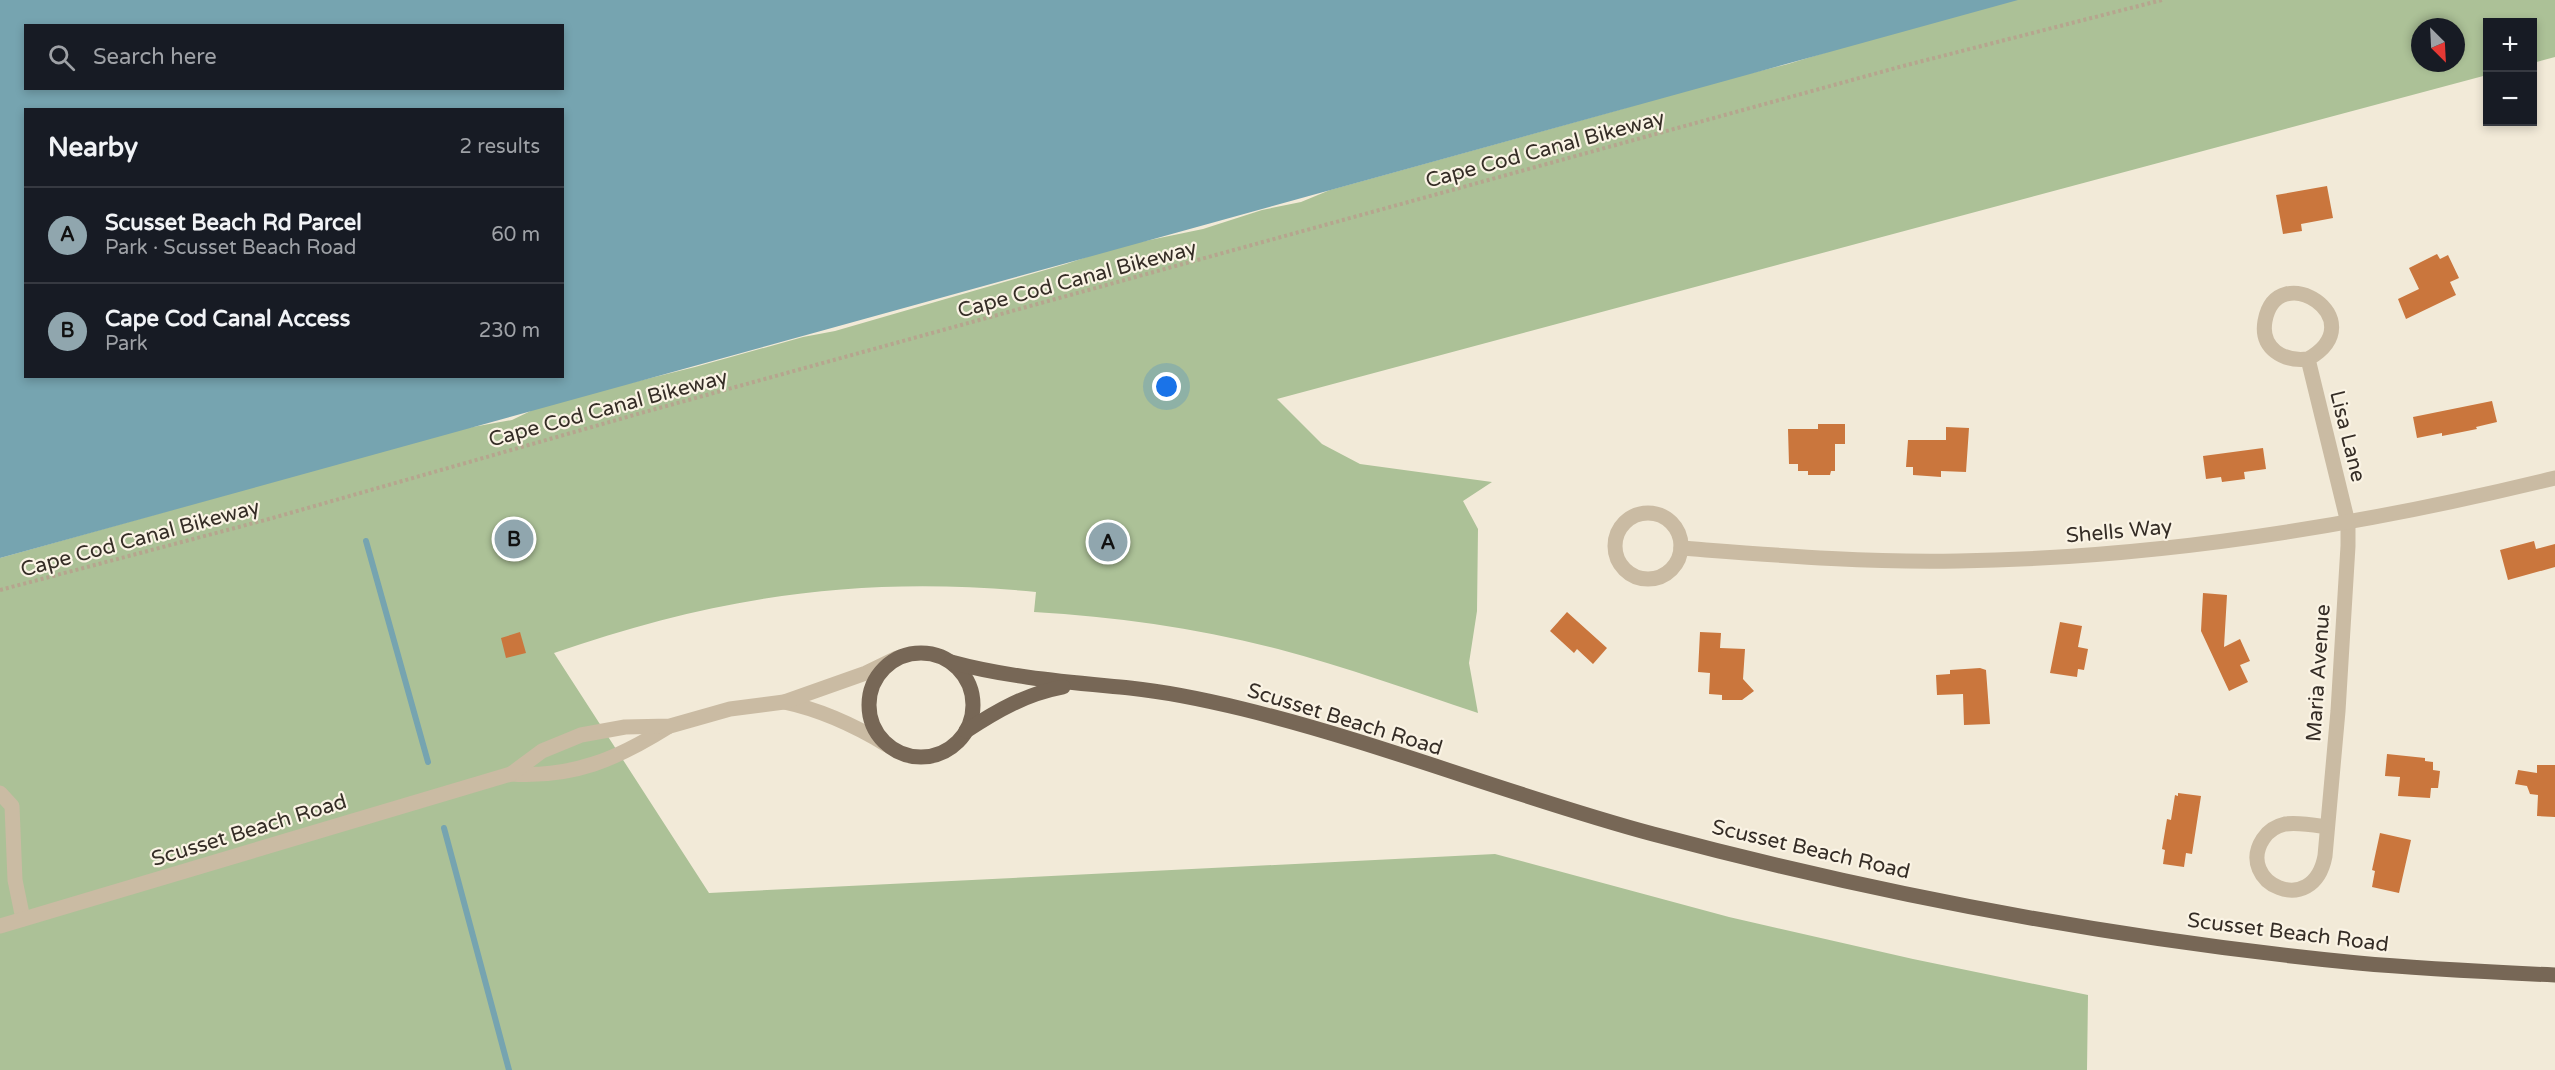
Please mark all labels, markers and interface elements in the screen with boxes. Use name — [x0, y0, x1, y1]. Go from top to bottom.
north arrow — [2411, 18, 2465, 72]
map controls — [2483, 18, 2537, 126]
button: + — [2483, 18, 2537, 72]
search box — [24, 24, 564, 90]
icon: search — [45, 41, 78, 74]
text: Search here — [93, 44, 217, 70]
button: − — [2483, 72, 2537, 126]
street label: Cape Cod Canal Bikeway — [1423, 106, 1667, 193]
text: Nearby — [48, 132, 138, 163]
text: 2 results — [460, 135, 540, 159]
text: Scusset Beach Rd Parcel — [105, 210, 362, 236]
text: A — [60, 223, 75, 247]
text: 60 m — [491, 223, 540, 247]
text: Park · Scusset Beach Road — [105, 236, 356, 260]
street label: Cape Cod Canal Bikeway — [955, 236, 1199, 323]
text: Cape Cod Canal Access — [105, 306, 350, 332]
text: B — [61, 319, 74, 343]
text: 230 m — [479, 319, 540, 343]
text: Park — [105, 332, 148, 356]
street label: Cape Cod Canal Bikeway — [486, 365, 730, 452]
your location — [1152, 372, 1181, 401]
street label: Lisa Lane — [2324, 388, 2371, 484]
street label: Cape Cod Canal Bikeway — [18, 495, 262, 582]
street label: Shells Way — [2065, 514, 2173, 549]
pin: B — [494, 516, 534, 562]
pin: A — [1088, 520, 1128, 564]
street label: Maria Avenue — [2301, 603, 2336, 743]
street label: Scusset Beach Road — [1244, 678, 1445, 761]
street label: Scusset Beach Road — [149, 789, 350, 872]
street label: Scusset Beach Road — [1709, 814, 1912, 884]
street label: Scusset Beach Road — [2186, 908, 2390, 957]

